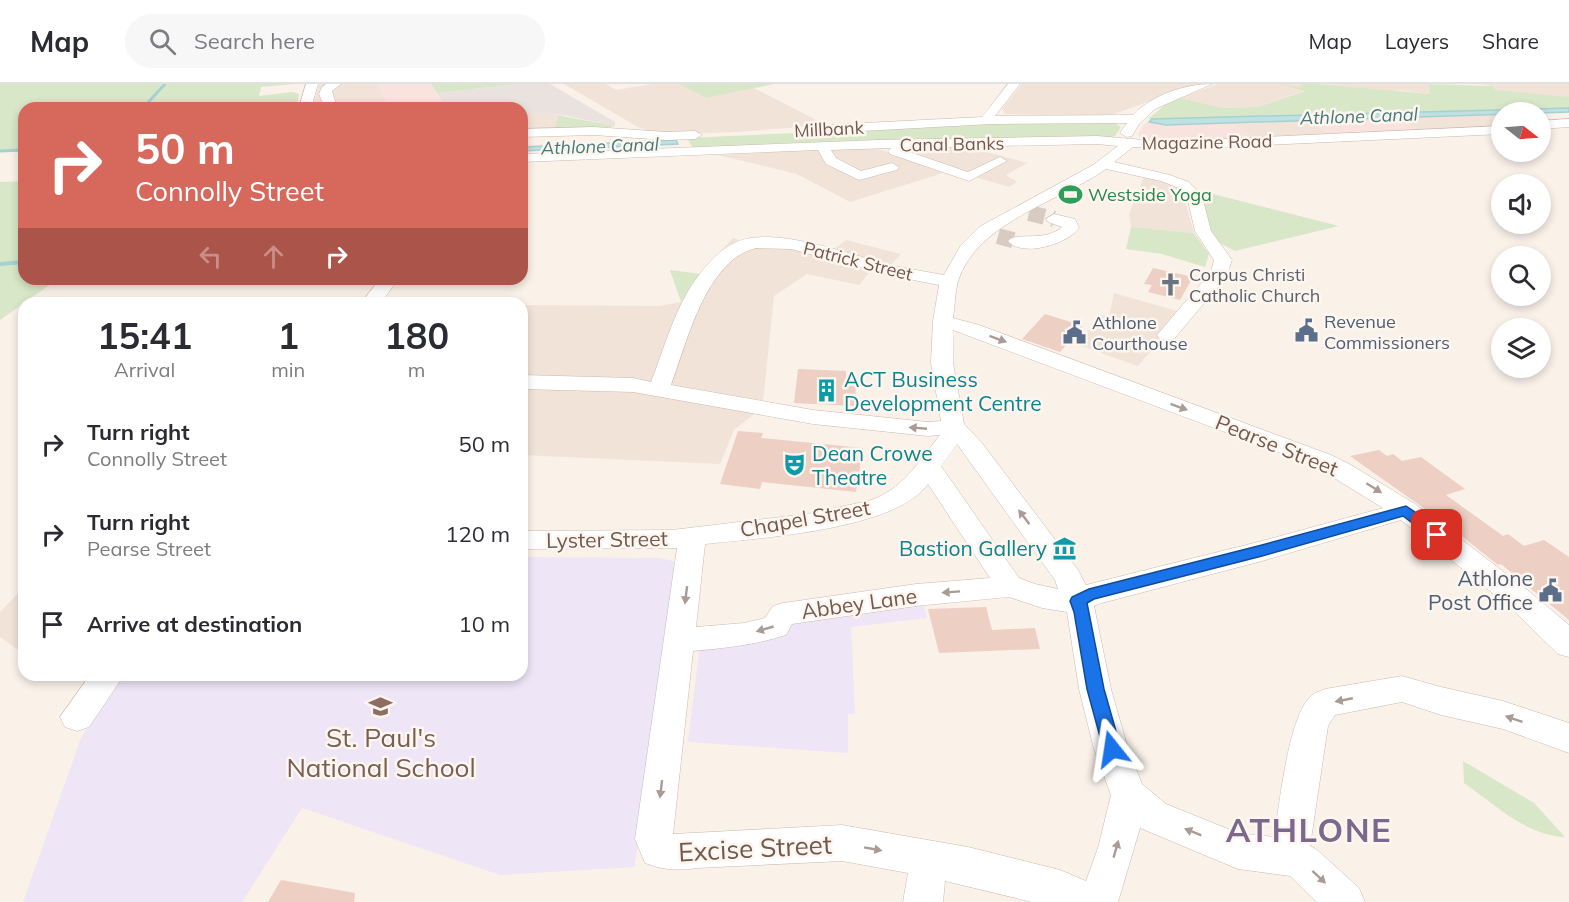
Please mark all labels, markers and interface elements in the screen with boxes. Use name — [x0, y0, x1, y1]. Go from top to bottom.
search box — [125, 14, 545, 68]
text: Map — [30, 24, 89, 59]
icon: search — [146, 25, 179, 58]
text: Search here — [194, 27, 315, 55]
text: Map — [1309, 28, 1352, 54]
text: Layers — [1385, 28, 1449, 54]
text: Share — [1482, 28, 1539, 54]
water label: Athlone Canal — [1299, 102, 1419, 130]
north arrow — [1491, 102, 1551, 162]
map controls — [1491, 102, 1551, 378]
street label: Millbank — [794, 116, 865, 142]
text: 50 m — [135, 122, 235, 175]
icon: right — [36, 126, 114, 204]
street label: Magazine Road — [1141, 129, 1273, 155]
water label: Athlone Canal — [540, 132, 660, 160]
street label: Canal Banks — [899, 132, 1005, 156]
text: Connolly Street — [135, 174, 324, 208]
button: sound — [1491, 174, 1551, 234]
sports icon: Westside Yoga — [1057, 181, 1083, 207]
place label: Westside Yoga — [1088, 183, 1212, 206]
street label: Patrick Street — [801, 236, 915, 286]
icon: left — [194, 240, 227, 273]
icon: ahead — [257, 240, 290, 273]
icon: right — [320, 240, 353, 273]
button: search — [1491, 246, 1551, 306]
place label: Corpus Christi Catholic Church — [1189, 263, 1320, 307]
church icon: Corpus Christi Catholic Church — [1158, 271, 1184, 297]
place label: Revenue Commissioners — [1324, 310, 1450, 354]
place label: Athlone Courthouse — [1092, 311, 1188, 355]
text: 15:41 — [97, 313, 192, 358]
text: 1 — [277, 313, 299, 358]
text: 180 — [384, 313, 449, 358]
public building icon: Revenue Commissioners — [1293, 318, 1319, 344]
button: layers — [1491, 318, 1551, 378]
public building icon: Athlone Courthouse — [1061, 319, 1087, 345]
one-way arrow — [990, 334, 1008, 344]
text: Arrival — [114, 357, 175, 382]
text: min — [271, 357, 305, 382]
text: m — [408, 357, 425, 382]
place label: ACT Business Development Centre — [844, 366, 1042, 416]
building icon: ACT Business Development Centre — [813, 378, 839, 404]
one-way arrow — [1170, 402, 1188, 412]
street label: Pearse Street — [1212, 409, 1342, 481]
text: Turn right — [87, 418, 190, 446]
one-way arrow — [908, 423, 927, 433]
icon: right — [36, 428, 69, 461]
text: 50 m — [459, 430, 510, 458]
place label: Dean Crowe Theatre — [812, 440, 933, 490]
text: Connolly Street — [87, 446, 227, 471]
theatre icon: Dean Crowe Theatre — [781, 452, 807, 478]
one-way arrow — [1365, 483, 1382, 494]
street label: Chapel Street — [738, 494, 872, 542]
text: Turn right — [87, 508, 190, 536]
one-way arrow — [1018, 509, 1030, 525]
pin — [1411, 509, 1462, 560]
icon: right — [36, 518, 69, 551]
icon: arrive — [1420, 518, 1453, 551]
text: 120 m — [445, 520, 510, 548]
street label: Lyster Street — [546, 525, 668, 553]
place label: Bastion Gallery — [899, 535, 1047, 561]
museum icon: Bastion Gallery — [1052, 535, 1078, 561]
text: Pearse Street — [87, 536, 211, 561]
place label: Athlone Post Office — [1428, 565, 1533, 615]
public building icon: Athlone Post Office — [1538, 577, 1564, 603]
street label: Abbey Lane — [800, 582, 918, 624]
one-way arrow — [681, 586, 691, 605]
one-way arrow — [942, 587, 961, 597]
icon: arrive — [36, 608, 69, 641]
text: Arrive at destination — [87, 610, 302, 638]
text: 10 m — [459, 610, 510, 638]
one-way arrow — [756, 625, 774, 634]
school or university icon: St. Paul's National School — [368, 693, 394, 719]
one-way arrow — [1334, 696, 1353, 705]
one-way arrow — [1505, 714, 1523, 723]
position arrow — [1080, 717, 1144, 781]
place label: St. Paul's National School — [286, 721, 476, 784]
one-way arrow — [656, 779, 665, 798]
district label: ATHLONE — [1226, 809, 1392, 850]
one-way arrow — [1183, 827, 1201, 837]
street label: Excise Street — [677, 828, 833, 868]
one-way arrow — [1112, 840, 1121, 858]
one-way arrow — [864, 845, 883, 854]
one-way arrow — [1311, 870, 1326, 884]

